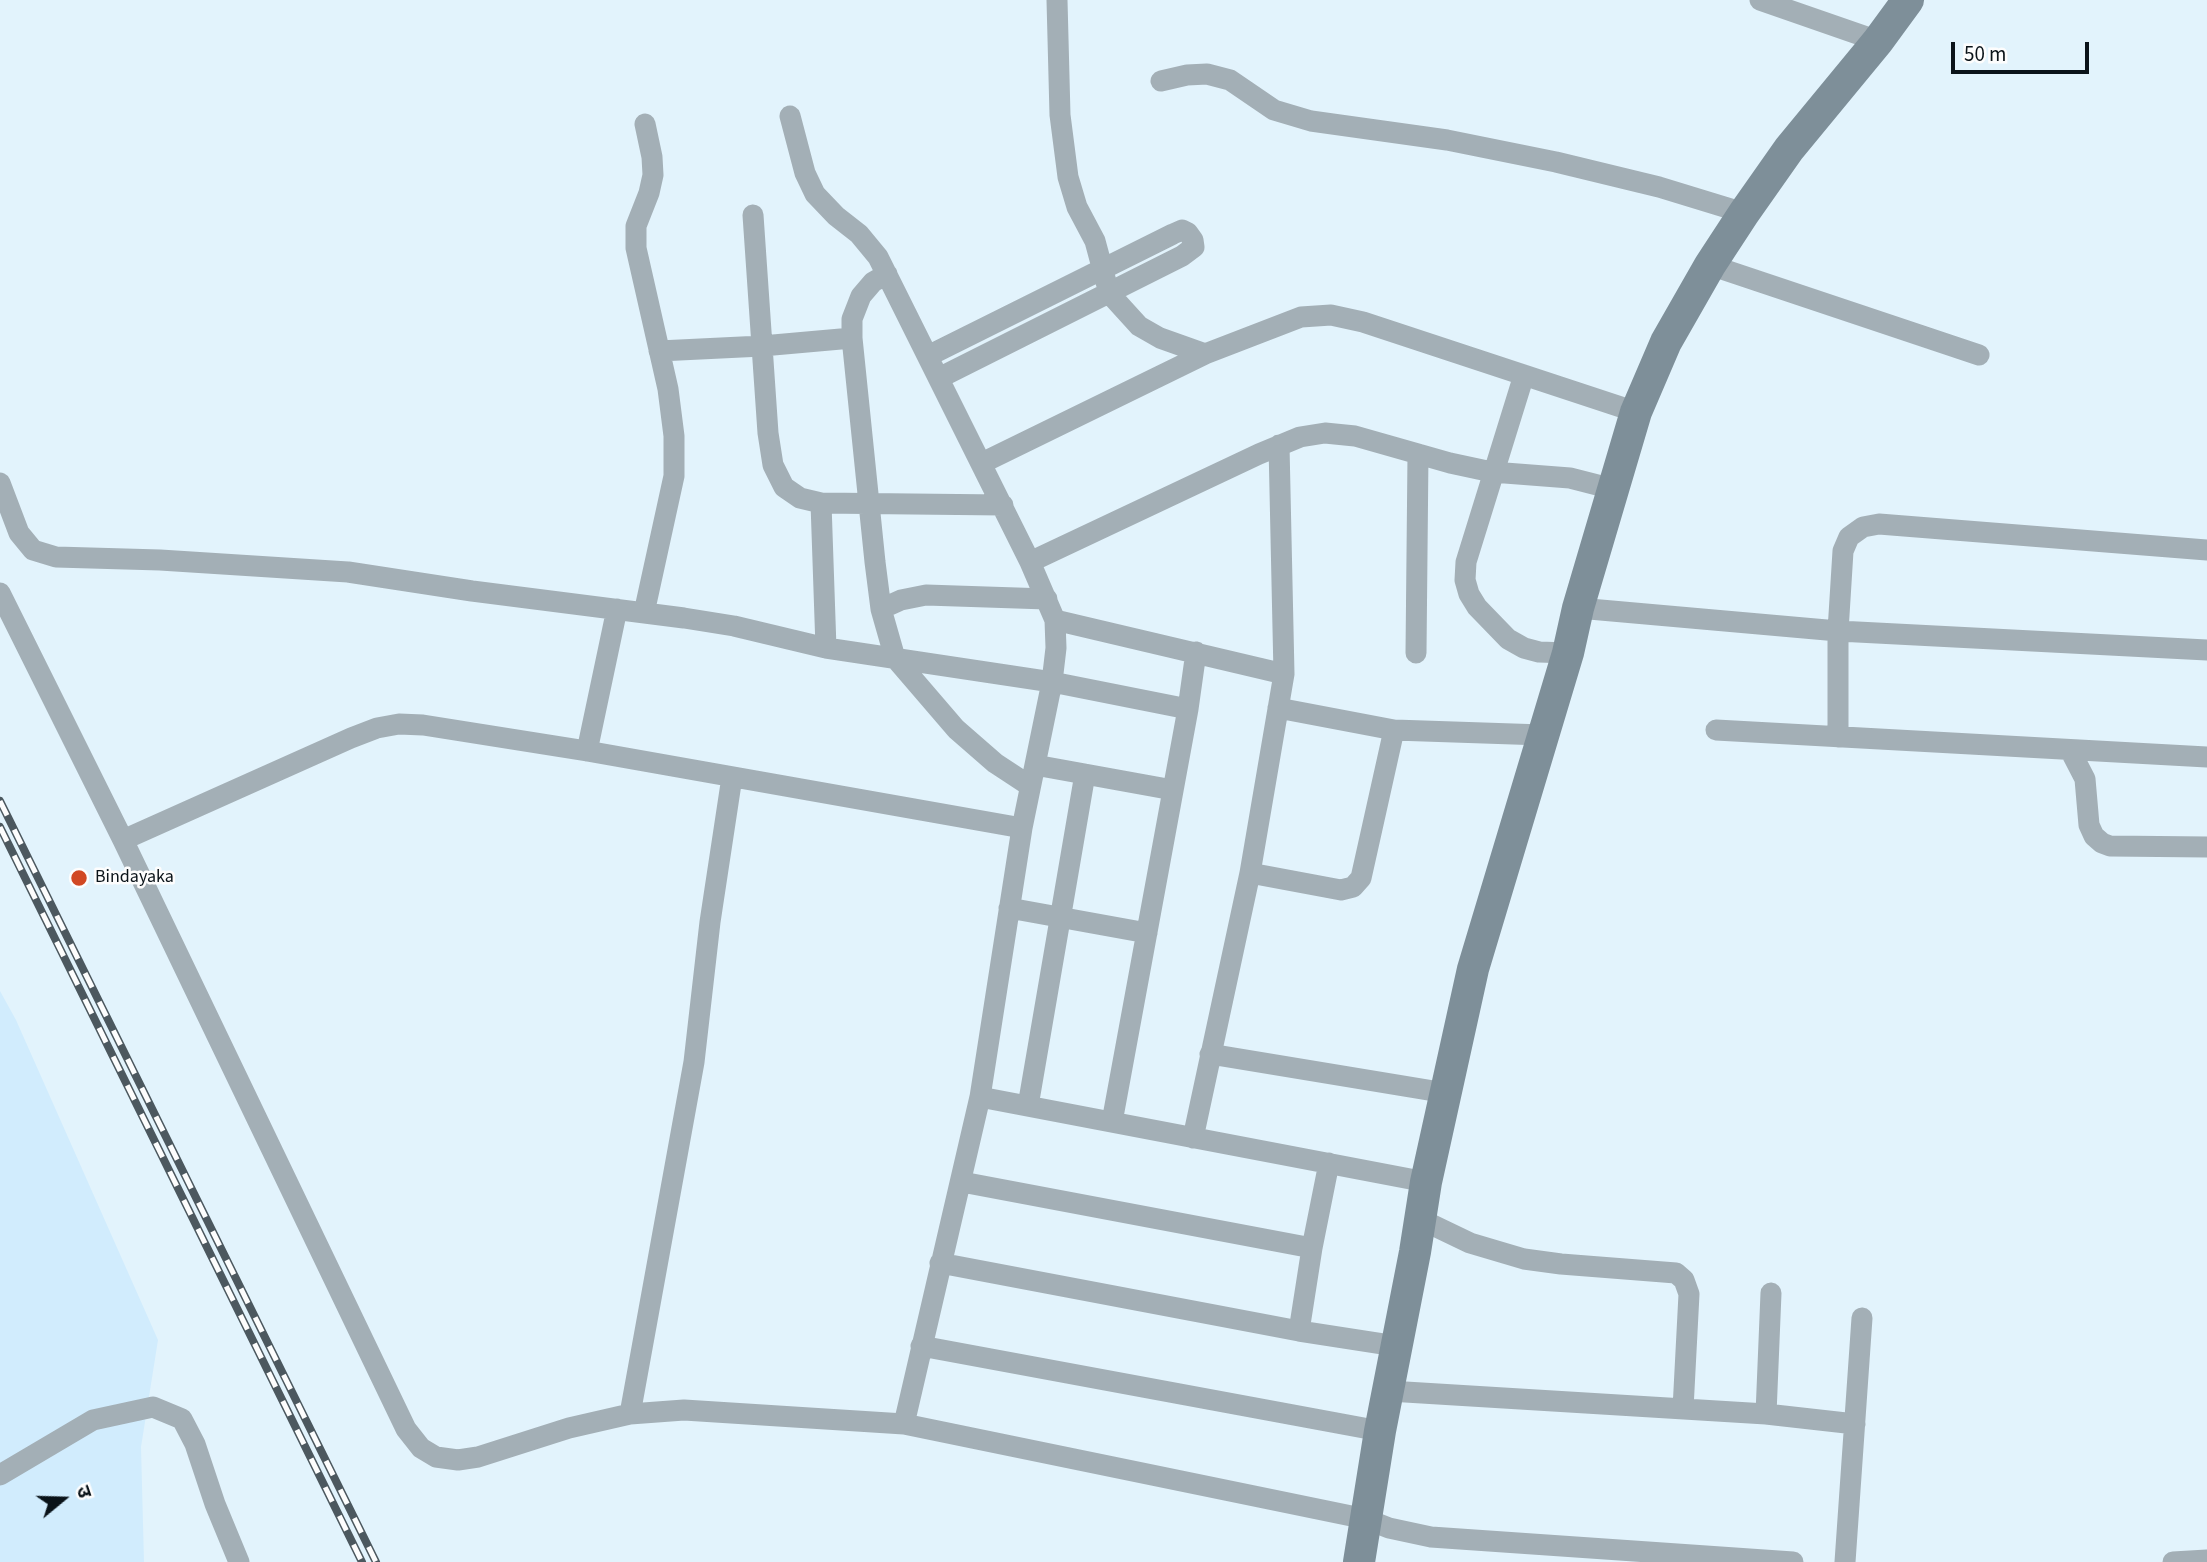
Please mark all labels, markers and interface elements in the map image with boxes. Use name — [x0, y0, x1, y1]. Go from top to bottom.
scale bar — [1955, 28, 2093, 72]
text: 50 m — [1964, 39, 2006, 69]
place label: Bindayaka — [95, 867, 174, 889]
marker: Bindayaka — [69, 868, 89, 888]
north arrow — [28, 1464, 98, 1534]
text: उ — [69, 1482, 98, 1502]

